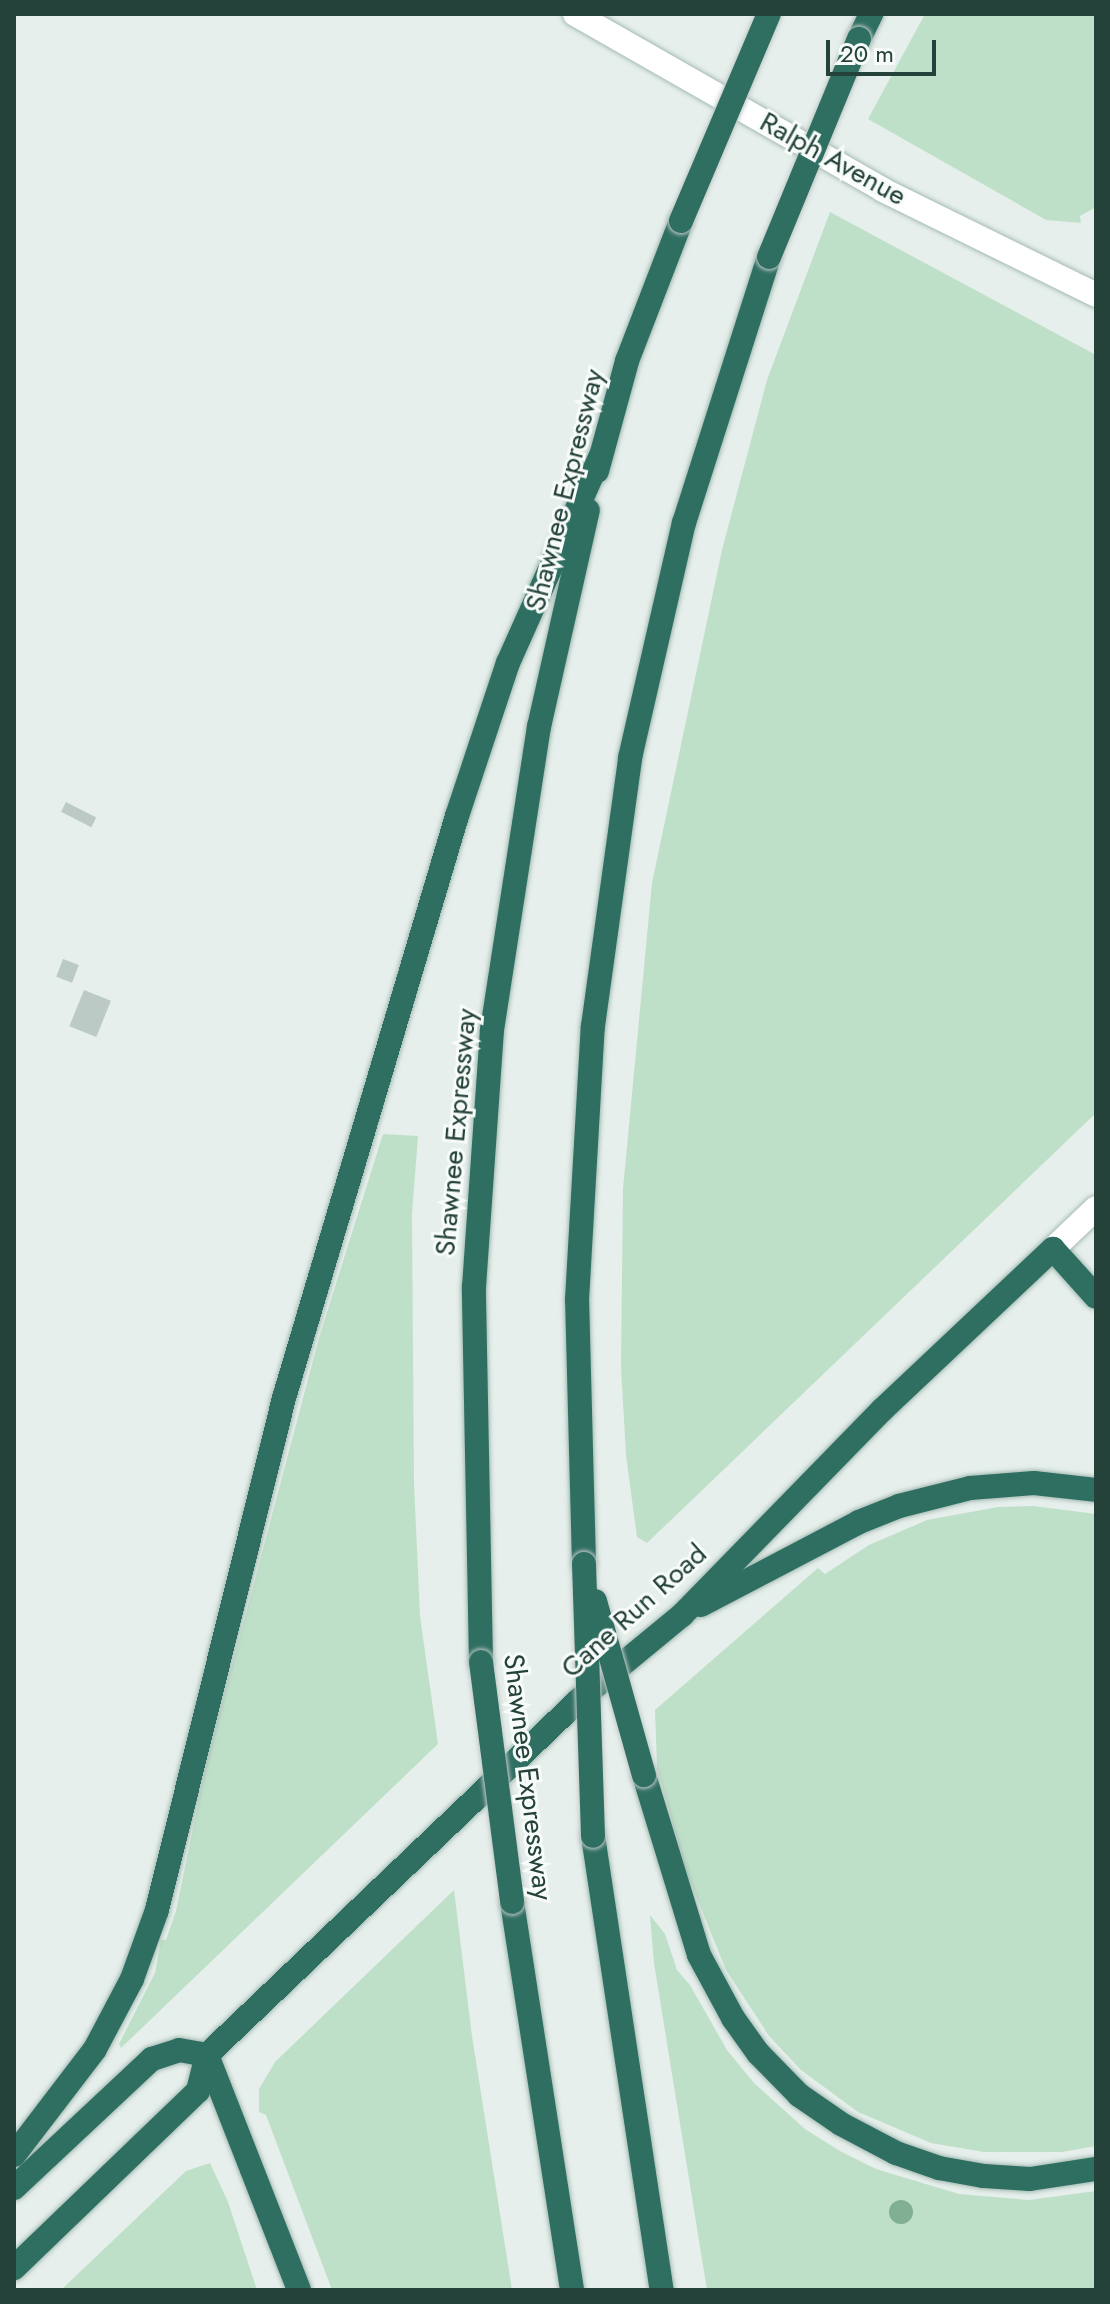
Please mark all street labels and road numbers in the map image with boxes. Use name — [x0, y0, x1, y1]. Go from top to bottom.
street label: Ralph Avenue — [754, 105, 912, 213]
street label: Shawnee Expressway — [519, 366, 611, 614]
street label: Shawnee Expressway — [428, 1007, 484, 1257]
street label: Cane Run Road — [554, 1537, 714, 1685]
street label: Shawnee Expressway — [496, 1652, 560, 1902]

